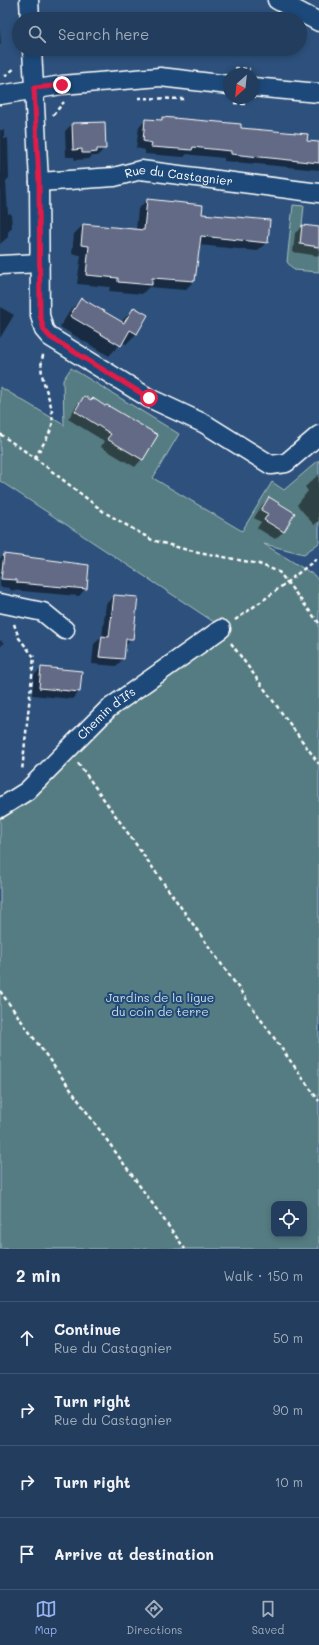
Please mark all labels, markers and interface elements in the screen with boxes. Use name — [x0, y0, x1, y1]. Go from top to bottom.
search box — [12, 12, 307, 56]
icon: search — [26, 23, 48, 45]
text: Search here — [58, 24, 149, 44]
north arrow — [223, 68, 259, 104]
route end — [53, 76, 71, 94]
street label: Rue du Castagnier — [123, 161, 234, 189]
route start — [140, 389, 158, 407]
street label: Chemin d'Ifs — [73, 683, 138, 743]
park label: Jardins de la ligue du coin de terre — [106, 989, 214, 1019]
map controls — [271, 1201, 307, 1237]
button: locate — [271, 1201, 307, 1237]
text: 2 min — [16, 1264, 61, 1286]
text: Walk · 150 m — [223, 1267, 303, 1284]
text: Continue — [54, 1319, 121, 1339]
icon: ahead — [16, 1327, 38, 1349]
text: 50 m — [273, 1329, 303, 1346]
text: Rue du Castagnier — [54, 1339, 172, 1356]
text: Turn right — [54, 1391, 131, 1411]
icon: right — [16, 1399, 38, 1421]
text: 90 m — [273, 1401, 303, 1418]
text: Rue du Castagnier — [54, 1411, 172, 1428]
icon: right — [16, 1471, 38, 1493]
text: Turn right — [54, 1472, 131, 1492]
text: 10 m — [275, 1473, 303, 1490]
icon: arrive — [16, 1543, 38, 1565]
text: Arrive at destination — [54, 1544, 214, 1564]
tab: Map — [35, 1598, 57, 1637]
tab: Directions — [126, 1598, 182, 1637]
tab: Saved — [252, 1598, 284, 1637]

